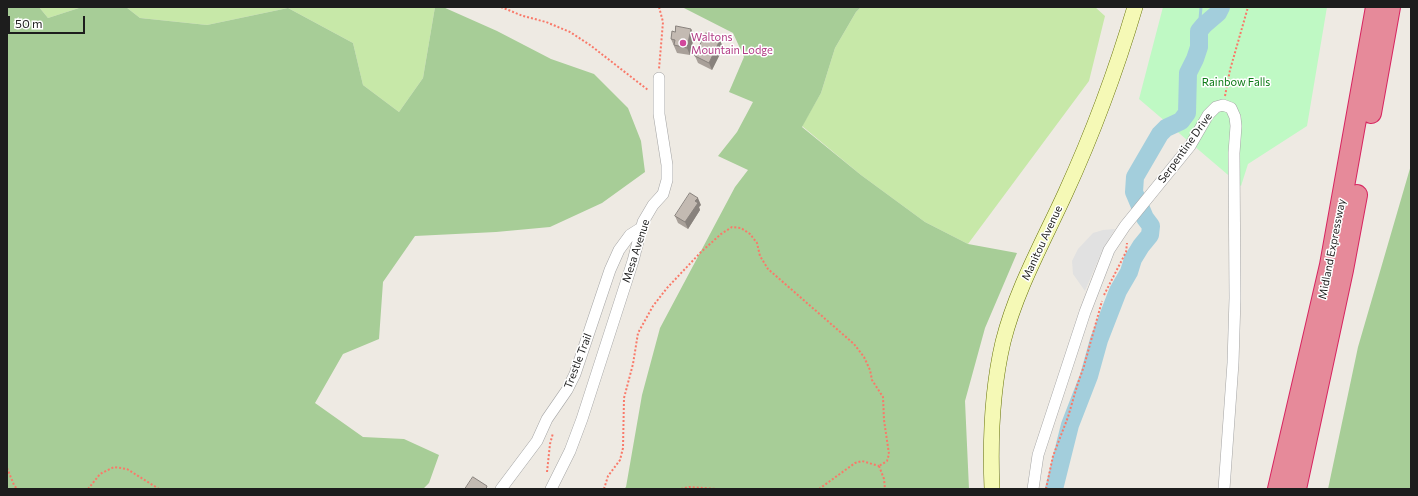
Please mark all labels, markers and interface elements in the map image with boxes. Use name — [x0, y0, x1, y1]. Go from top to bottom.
scale bar — [10, 8, 87, 34]
text: 50 m — [15, 16, 43, 30]
place label: Waltons Mountain Lodge — [691, 30, 773, 56]
marker: Waltons Mountain Lodge — [678, 38, 688, 48]
park label: Rainbow Falls — [1202, 75, 1270, 89]
street label: Serpentine Drive — [1155, 110, 1215, 186]
street label: Midland Expressway — [1316, 198, 1348, 300]
street label: Manitou Avenue — [1019, 203, 1065, 283]
street label: Mesa Avenue — [620, 218, 652, 284]
street label: Trestle Trail — [561, 332, 595, 390]

